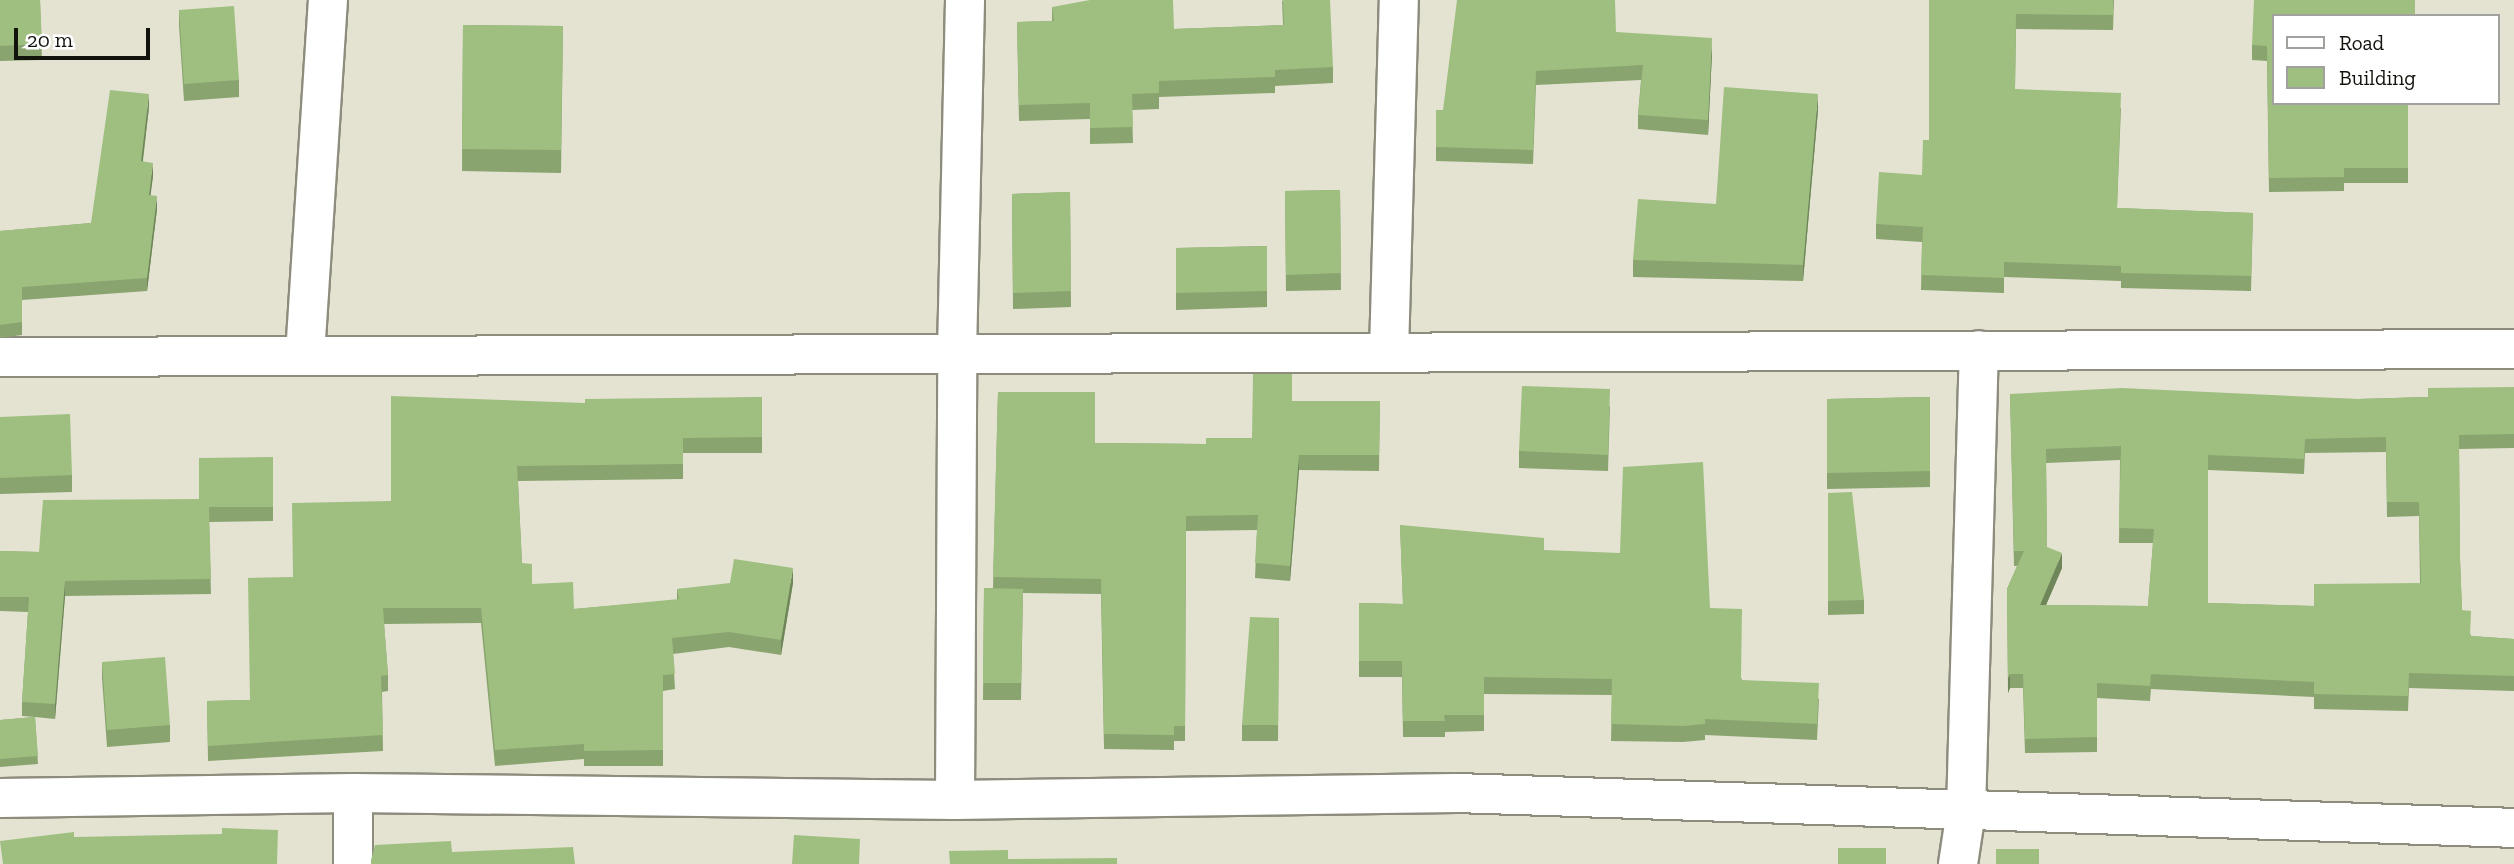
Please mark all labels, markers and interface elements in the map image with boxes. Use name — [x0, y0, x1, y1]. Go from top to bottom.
scale bar — [18, 14, 154, 58]
legend — [2272, 14, 2500, 105]
text: 20 m — [27, 27, 73, 52]
text: Road — [2339, 30, 2384, 55]
text: Building — [2339, 65, 2416, 90]

